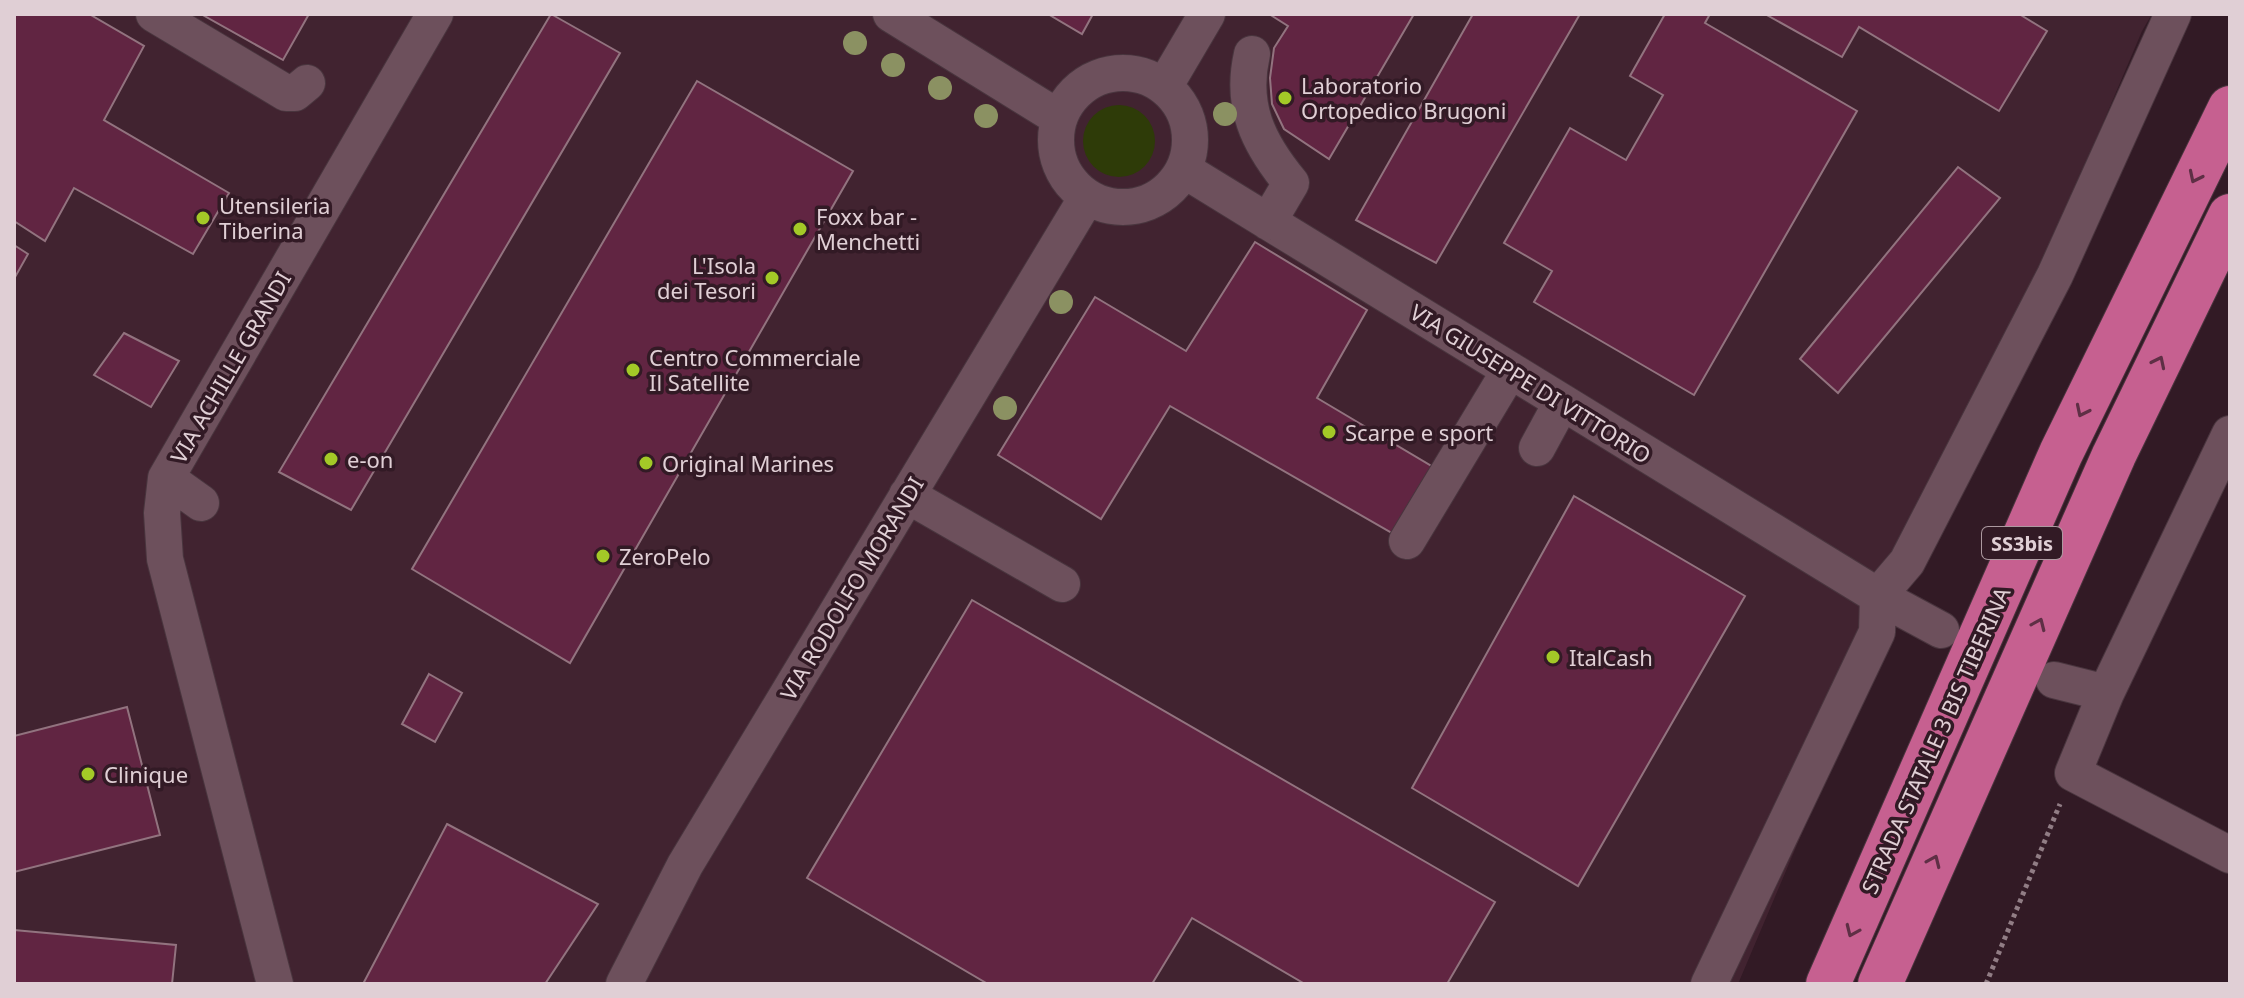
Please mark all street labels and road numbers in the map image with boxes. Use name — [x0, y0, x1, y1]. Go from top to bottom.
street label: VIA ACHILLE GRANDI — [163, 266, 297, 468]
street label: VIA GIUSEPPE DI VITTORIO — [1405, 296, 1657, 470]
street label: VIA RODOLFO MORANDI — [772, 471, 930, 705]
road number: SS3bis — [1982, 527, 2062, 559]
street label: STRADA STATALE 3 BIS TIBERINA — [1854, 581, 2017, 898]

